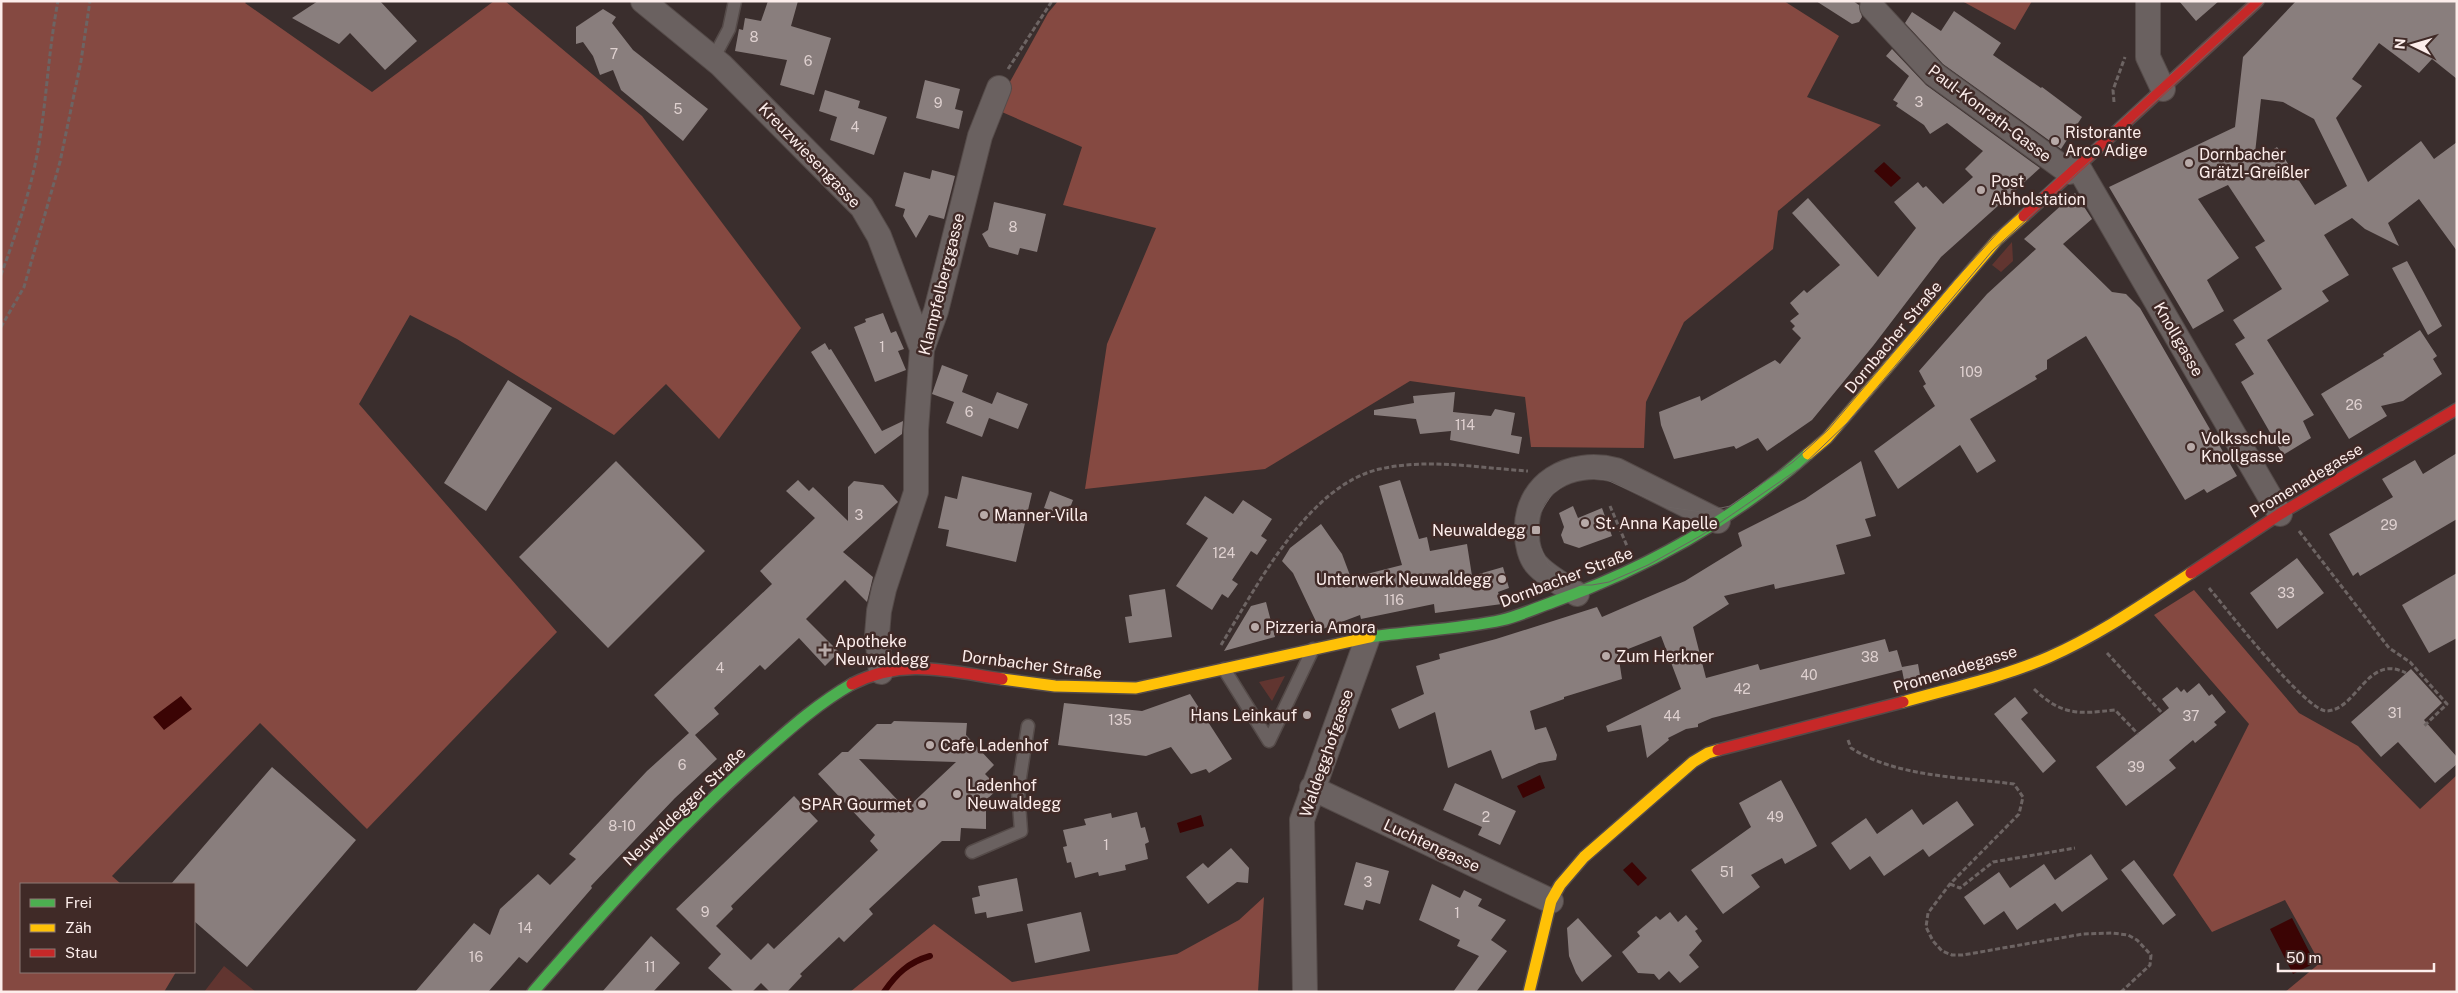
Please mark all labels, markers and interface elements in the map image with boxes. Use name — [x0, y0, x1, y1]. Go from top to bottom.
north arrow — [2388, 20, 2438, 70]
house number: 8 — [749, 29, 759, 45]
text: N — [2392, 38, 2408, 50]
house number: 7 — [610, 46, 618, 62]
house number: 6 — [804, 53, 813, 69]
street label: Paul-Konrath-Gasse — [1924, 61, 2055, 166]
house number: 3 — [1915, 94, 1924, 110]
house number: 9 — [934, 95, 943, 111]
street label: Kreuzwiesengasse — [755, 99, 865, 212]
house number: 5 — [674, 101, 683, 117]
house number: 4 — [851, 119, 860, 135]
place label: Ristorante Arco Adige — [2065, 123, 2147, 160]
marker: Ristorante Arco Adige — [2049, 135, 2061, 147]
place label: Dornbacher Grätzl-Greißler — [2199, 145, 2310, 182]
marker: Dornbacher Grätzl-Greißler — [2183, 157, 2195, 169]
place label: Post Abholstation — [1991, 172, 2086, 209]
marker: Post Abholstation — [1975, 184, 1987, 196]
street label: Klampfelberggasse — [915, 211, 968, 357]
house number: 8 — [1008, 219, 1018, 235]
street label: Dornbacher Straße — [1841, 277, 1946, 397]
street label: Knollgasse — [2150, 299, 2207, 380]
house number: 1 — [879, 339, 885, 355]
house number: 109 — [1960, 364, 1983, 380]
house number: 26 — [2345, 397, 2363, 413]
house number: 6 — [965, 404, 974, 420]
house number: 114 — [1455, 417, 1475, 433]
place label: Volksschule Knollgasse — [2201, 429, 2291, 466]
street label: Promenadegasse — [2246, 439, 2366, 522]
marker: Volksschule Knollgasse — [2185, 441, 2197, 453]
place label: Manner-Villa — [994, 506, 1088, 525]
house number: 3 — [855, 507, 864, 523]
marker: Manner-Villa — [978, 509, 990, 521]
place label: St. Anna Kapelle — [1595, 514, 1718, 533]
marker: St. Anna Kapelle — [1579, 517, 1591, 529]
house number: 29 — [2380, 517, 2398, 533]
place label: Neuwaldegg — [1432, 521, 1526, 540]
marker: Neuwaldegg — [1530, 524, 1542, 536]
street label: Dornbacher Straße — [1497, 543, 1635, 612]
house number: 124 — [1213, 545, 1236, 561]
place label: Unterwerk Neuwaldegg — [1316, 570, 1492, 589]
marker: Unterwerk Neuwaldegg — [1496, 573, 1508, 585]
house number: 33 — [2277, 585, 2295, 601]
house number: 116 — [1384, 592, 1404, 608]
place label: Pizzeria Amora — [1265, 618, 1376, 637]
marker: Pizzeria Amora — [1249, 621, 1261, 633]
place label: Apotheke Neuwaldegg — [835, 632, 929, 669]
street label: Promenadegasse — [1891, 642, 2019, 697]
marker: Apotheke Neuwaldegg — [819, 644, 831, 656]
street label: Dornbacher Straße — [961, 646, 1103, 683]
place label: Zum Herkner — [1616, 647, 1714, 666]
house number: 38 — [1861, 649, 1879, 665]
marker: Zum Herkner — [1600, 650, 1612, 662]
house number: 4 — [716, 660, 725, 676]
house number: 40 — [1800, 667, 1818, 683]
house number: 42 — [1733, 681, 1751, 697]
street label: Waldegghofgasse — [1296, 687, 1357, 820]
house number: 31 — [2388, 705, 2402, 721]
place label: Hans Leinkauf — [1190, 706, 1297, 725]
house number: 44 — [1663, 708, 1681, 724]
house number: 37 — [2183, 708, 2199, 724]
marker: Hans Leinkauf — [1301, 709, 1313, 721]
house number: 135 — [1108, 712, 1132, 728]
place label: Cafe Ladenhof — [940, 736, 1049, 755]
marker: Cafe Ladenhof — [924, 739, 936, 751]
street label: Neuwaldegger Straße — [619, 743, 750, 870]
house number: 6 — [678, 757, 687, 773]
house number: 39 — [2127, 759, 2145, 775]
place label: Ladenhof Neuwaldegg — [967, 776, 1061, 813]
marker: Ladenhof Neuwaldegg — [951, 788, 963, 800]
place label: SPAR Gourmet — [801, 795, 912, 814]
marker: SPAR Gourmet — [916, 798, 928, 810]
house number: 2 — [1482, 809, 1490, 825]
house number: 49 — [1766, 809, 1784, 825]
street label: Luchtengasse — [1381, 815, 1483, 876]
house number: 8-10 — [608, 818, 636, 834]
house number: 1 — [1103, 837, 1109, 853]
house number: 51 — [1720, 864, 1734, 880]
house number: 3 — [1364, 874, 1373, 890]
legend — [20, 883, 195, 973]
text: Frei — [65, 894, 92, 911]
house number: 9 — [701, 904, 710, 920]
house number: 1 — [1454, 905, 1460, 921]
text: Zäh — [65, 919, 92, 936]
house number: 14 — [518, 920, 532, 936]
scale bar — [2278, 940, 2434, 972]
text: Stau — [65, 944, 98, 961]
house number: 16 — [469, 949, 483, 965]
text: 50 m — [2286, 949, 2321, 966]
house number: 11 — [644, 959, 656, 975]

